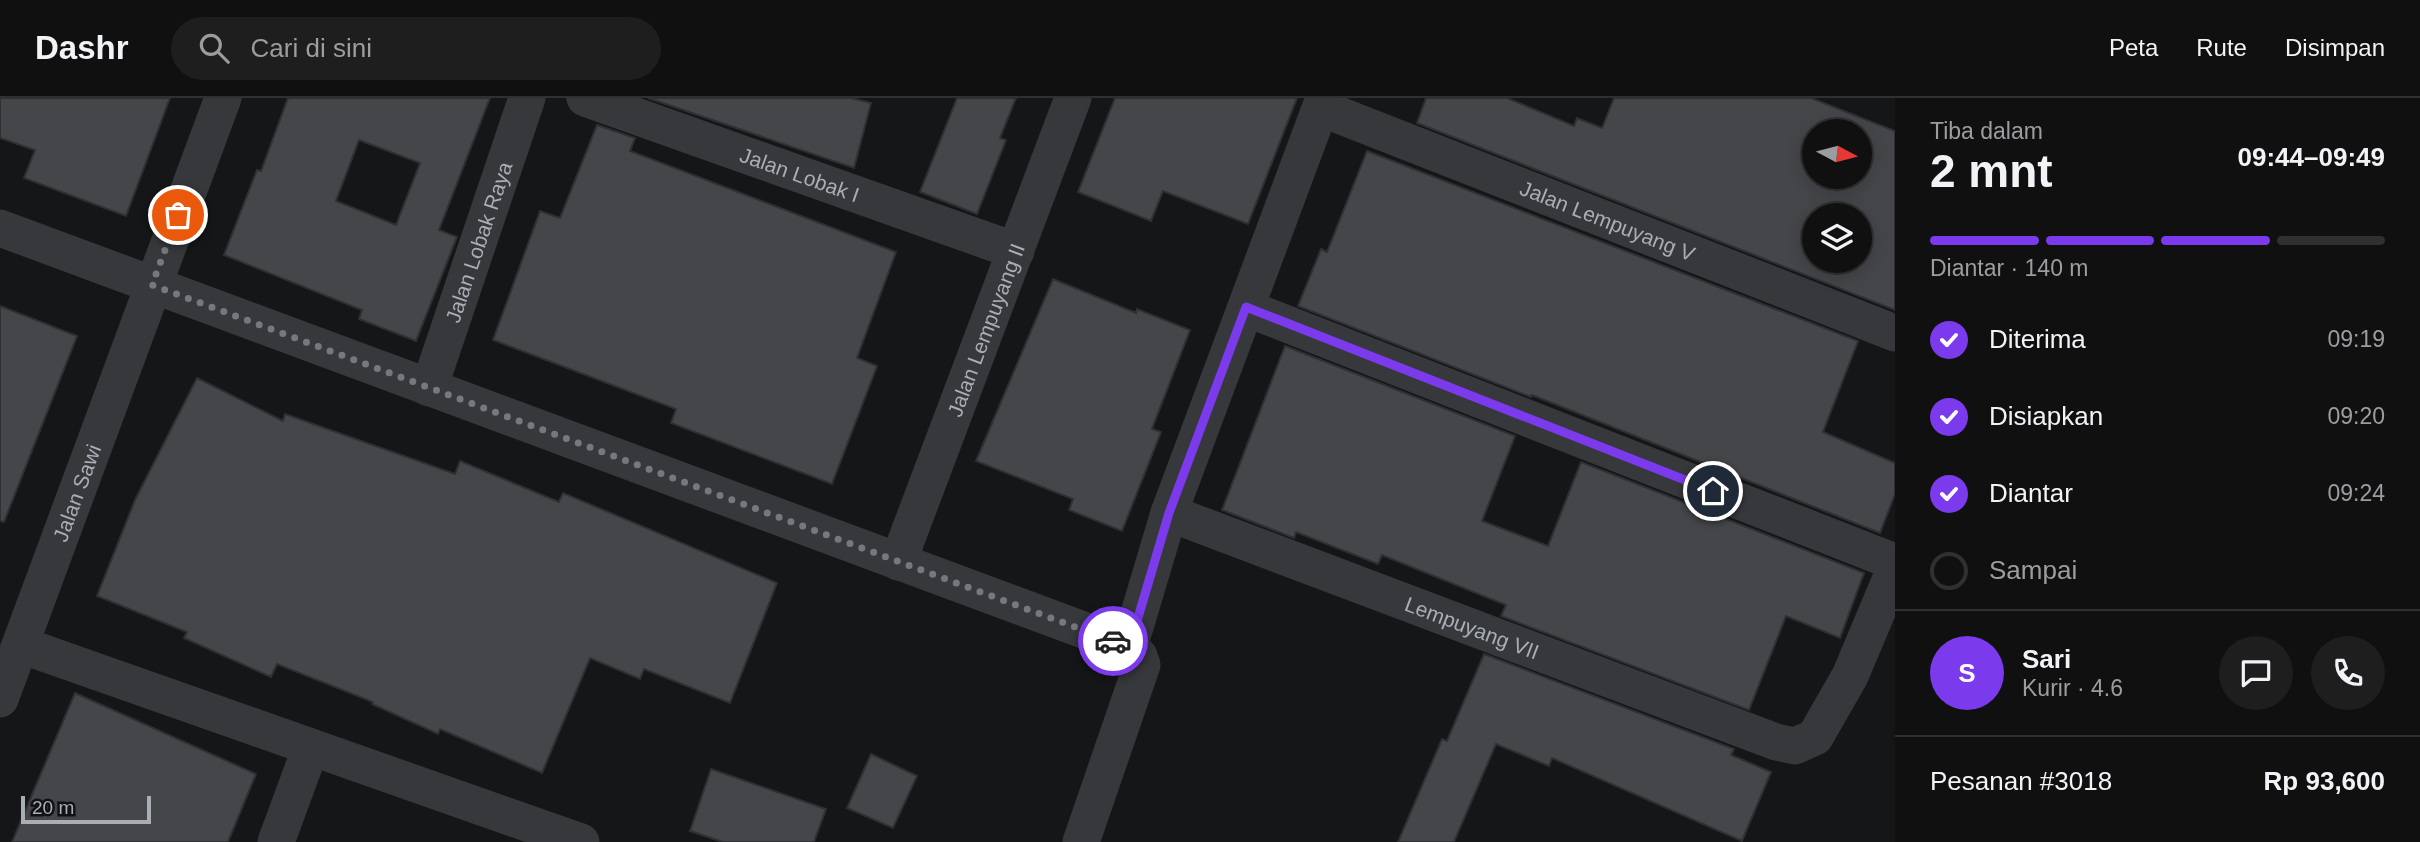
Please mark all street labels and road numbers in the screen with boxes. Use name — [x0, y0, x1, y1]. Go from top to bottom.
street label: Jalan Lobak I — [737, 143, 863, 206]
street label: Jalan Lobak Raya — [440, 158, 516, 325]
street label: Jalan Lempuyang V — [1517, 176, 1698, 265]
street label: Jalan Lempuyang II — [942, 240, 1029, 420]
street label: Jalan Sawi — [48, 441, 105, 544]
street label: Lempuyang VII — [1402, 592, 1542, 663]

